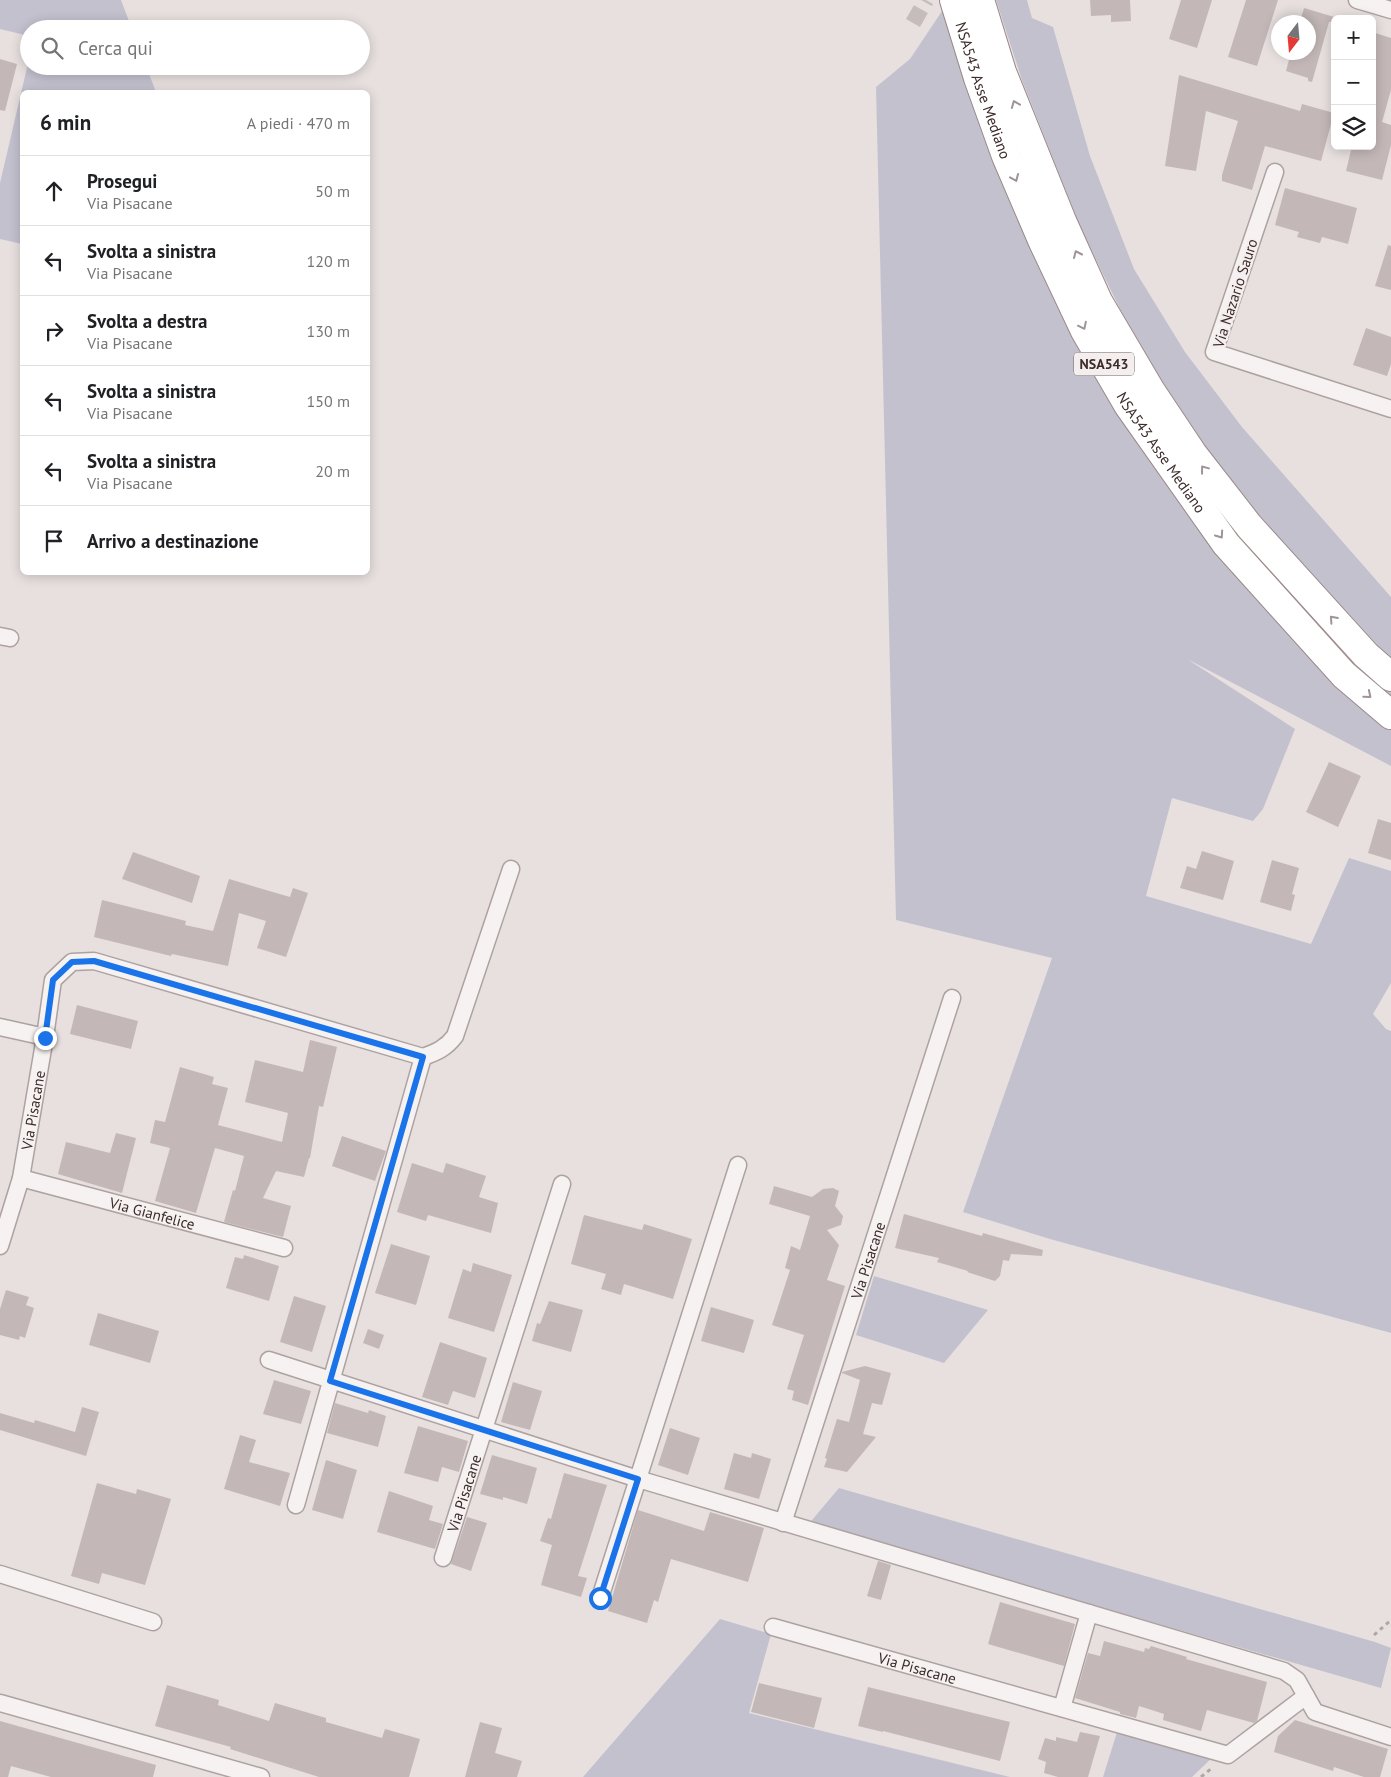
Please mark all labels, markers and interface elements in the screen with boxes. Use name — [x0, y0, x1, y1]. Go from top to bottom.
north arrow — [1271, 15, 1316, 60]
map controls — [1331, 15, 1376, 150]
button: + — [1331, 15, 1376, 60]
street label: NSA543 Asse Mediano — [952, 19, 1016, 161]
search box — [20, 20, 370, 75]
icon: search — [38, 34, 66, 62]
text: Cerca qui — [78, 36, 153, 60]
button: − — [1331, 60, 1376, 105]
one-way arrow — [1011, 100, 1021, 109]
button: layers — [1331, 105, 1376, 150]
text: 6 min — [40, 109, 91, 136]
text: A piedi · 470 m — [247, 113, 350, 133]
text: Prosegui — [87, 169, 157, 193]
one-way arrow — [1009, 173, 1020, 182]
icon: ahead — [40, 177, 68, 205]
text: 50 m — [315, 181, 350, 201]
text: Via Pisacane — [87, 193, 173, 213]
street label: Via Nazario Sauro — [1208, 236, 1262, 351]
text: Svolta a sinistra — [87, 239, 216, 263]
icon: left — [40, 247, 68, 275]
one-way arrow — [1073, 250, 1083, 259]
text: 120 m — [307, 251, 350, 271]
text: Via Pisacane — [87, 263, 173, 283]
text: Svolta a destra — [87, 309, 208, 333]
icon: right — [40, 317, 68, 345]
text: 130 m — [307, 321, 350, 341]
one-way arrow — [1077, 321, 1087, 330]
text: Via Pisacane — [87, 333, 173, 353]
road number: NSA543 — [1074, 352, 1134, 376]
text: Svolta a sinistra — [87, 379, 216, 403]
icon: left — [40, 387, 68, 415]
street label: NSA543 Asse Mediano — [1113, 388, 1210, 516]
text: 150 m — [307, 391, 350, 411]
text: Via Pisacane — [87, 403, 173, 423]
text: Svolta a sinistra — [87, 449, 216, 473]
icon: left — [40, 457, 68, 485]
text: 20 m — [315, 461, 350, 481]
one-way arrow — [1202, 466, 1210, 475]
text: Via Pisacane — [87, 473, 173, 493]
icon: arrive — [40, 527, 68, 555]
text: Arrivo a destinazione — [87, 529, 259, 553]
one-way arrow — [1214, 529, 1223, 539]
one-way arrow — [1330, 615, 1339, 624]
one-way arrow — [1362, 690, 1371, 699]
route end — [34, 1027, 57, 1050]
street label: Via Pisacane — [16, 1069, 49, 1152]
street label: Via Gianfelice — [107, 1192, 197, 1233]
street label: Via Pisacane — [846, 1219, 889, 1302]
street label: Via Pisacane — [442, 1452, 485, 1535]
route start — [589, 1587, 612, 1610]
street label: Via Pisacane — [875, 1647, 959, 1688]

